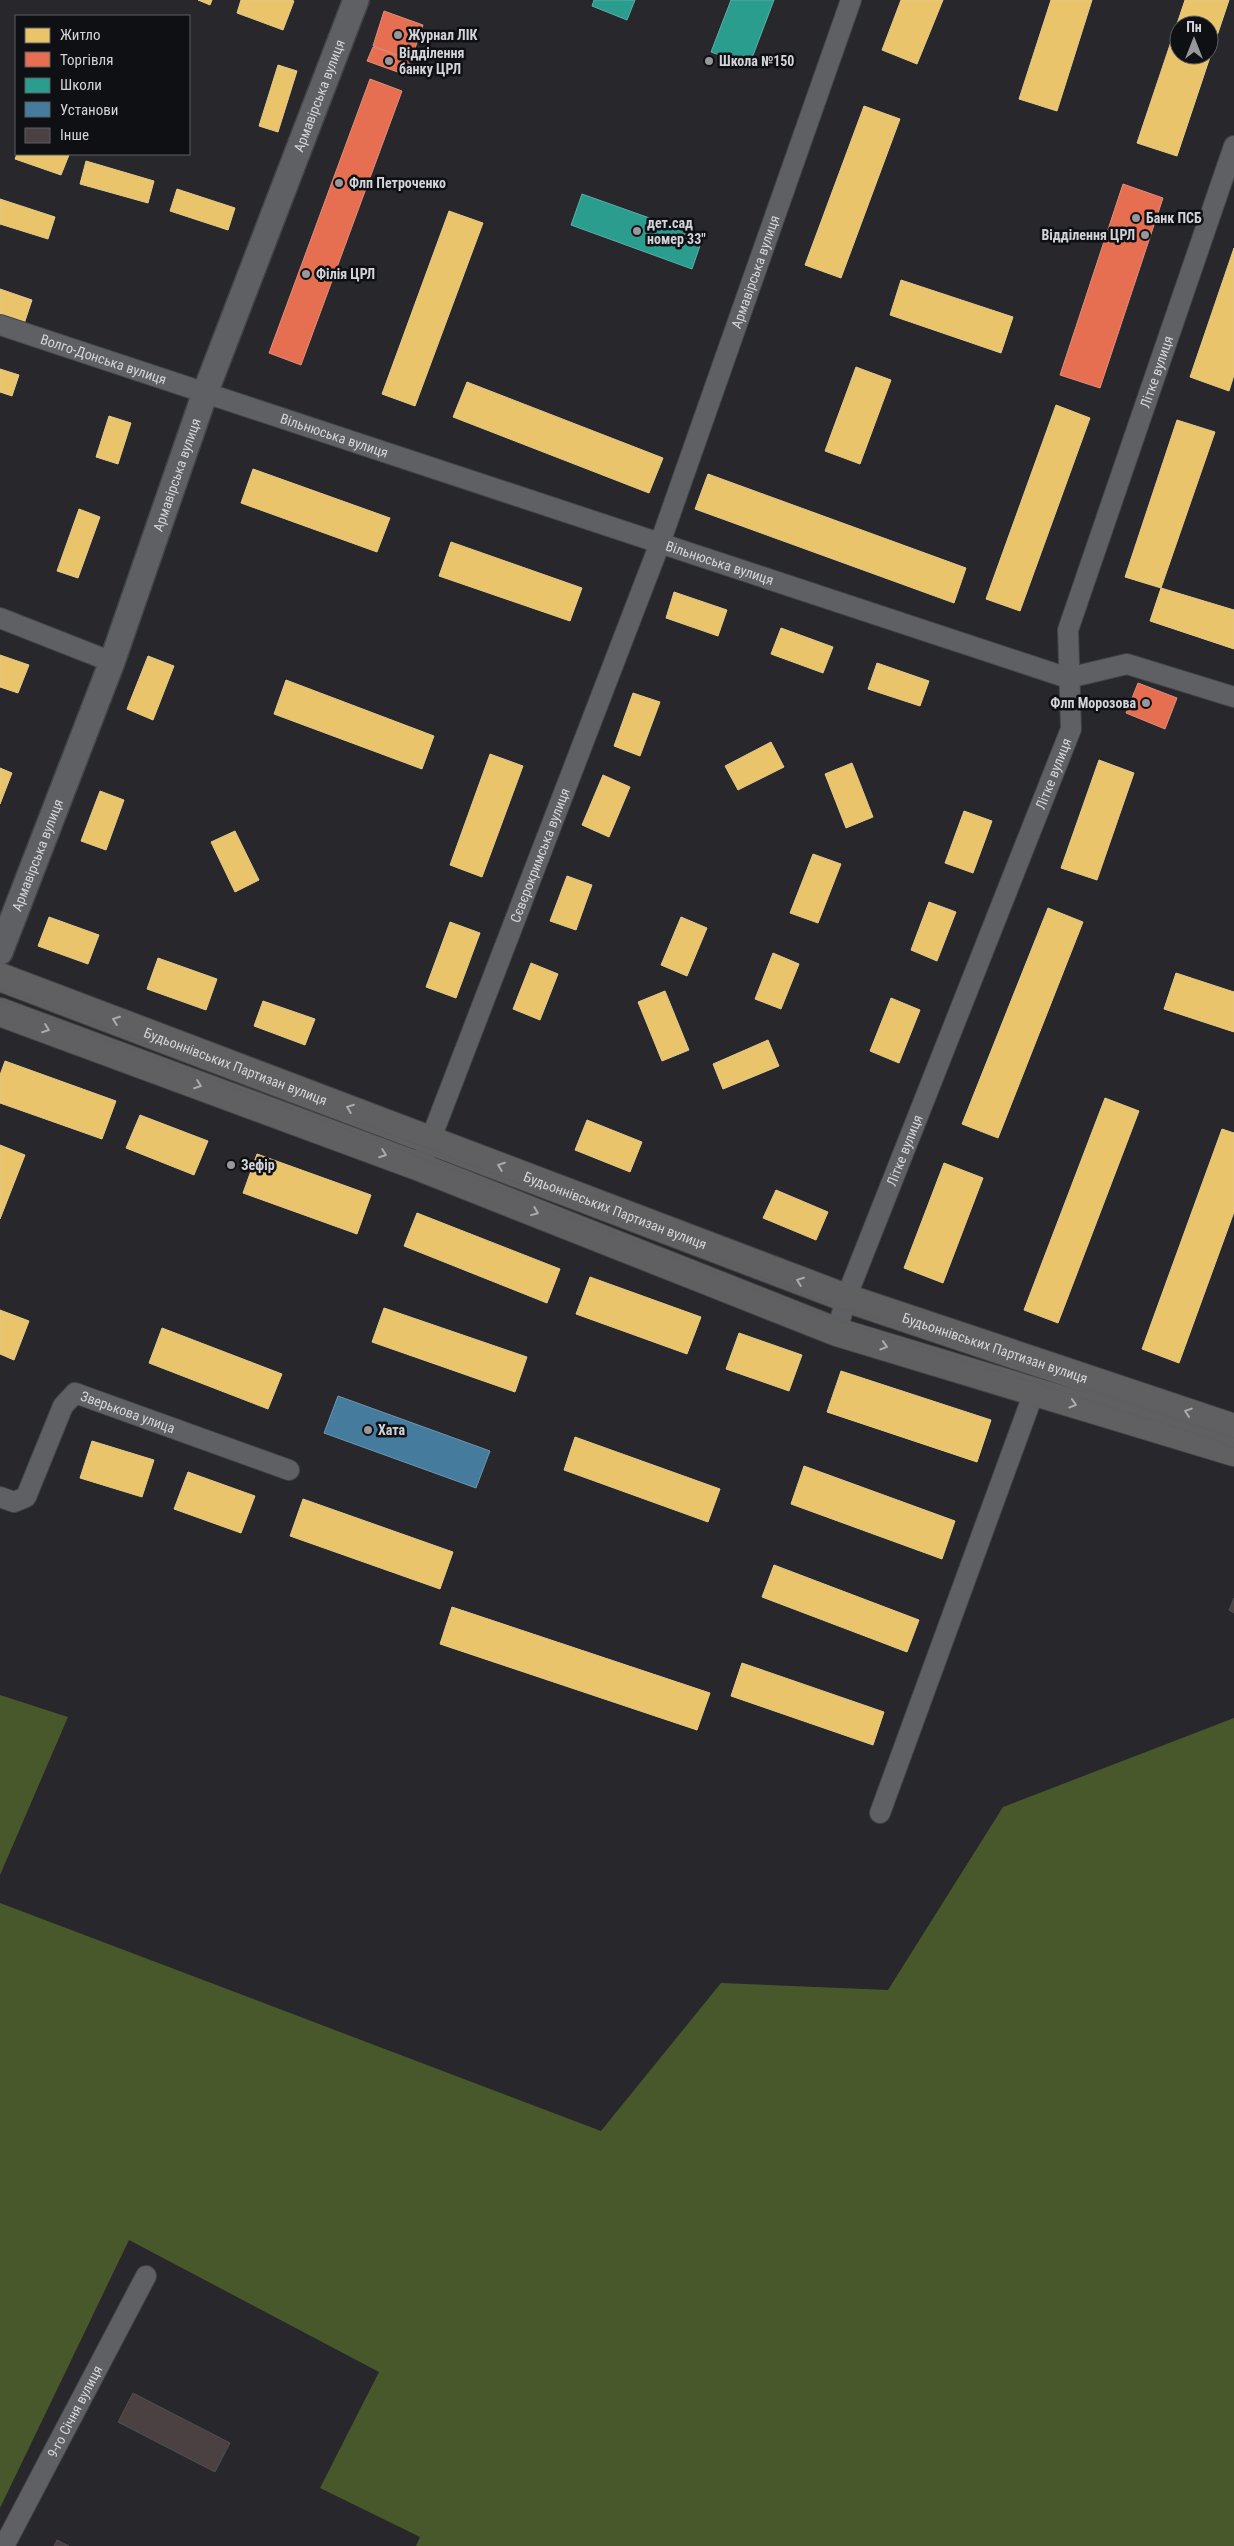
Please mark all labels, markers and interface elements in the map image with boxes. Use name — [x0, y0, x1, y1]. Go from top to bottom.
legend — [15, 15, 190, 155]
north arrow — [1169, 15, 1219, 65]
text: Пн — [1186, 19, 1202, 35]
text: Житло — [60, 26, 100, 44]
place label: Журнал ЛІК — [408, 27, 477, 43]
marker: Журнал ЛІК — [392, 29, 404, 41]
street label: Армавірська вулиця — [290, 37, 348, 154]
place label: Відділення банку ЦРЛ — [399, 45, 465, 77]
text: Торгівля — [60, 51, 113, 69]
place label: Школа №150 — [719, 53, 794, 69]
marker: Відділення банку ЦРЛ — [383, 55, 395, 67]
marker: Школа №150 — [703, 55, 715, 67]
text: Школи — [60, 76, 102, 94]
text: Установи — [60, 101, 118, 119]
text: Інше — [60, 126, 89, 144]
place label: Флп Петроченко — [349, 175, 446, 191]
marker: Флп Петроченко — [333, 177, 345, 189]
place label: Банк ПСБ — [1146, 210, 1202, 226]
marker: Банк ПСБ — [1130, 212, 1142, 224]
street label: Армавірська вулиця — [728, 213, 783, 331]
place label: дет.сад номер 33" — [647, 215, 706, 247]
marker: дет.сад номер 33" — [631, 225, 643, 237]
place label: Відділення ЦРЛ — [1041, 227, 1135, 243]
marker: Відділення ЦРЛ — [1139, 229, 1151, 241]
place label: Філія ЦРЛ — [316, 266, 375, 282]
marker: Філія ЦРЛ — [300, 268, 312, 280]
street label: Волго-Донська вулиця — [38, 331, 168, 387]
street label: Літке вулиця — [1137, 334, 1176, 410]
street label: Вільнюська вулиця — [278, 410, 390, 461]
street label: Армавірська вулиця — [150, 416, 204, 534]
street label: Вільнюська вулиця — [664, 538, 776, 588]
place label: Флп Морозова — [1050, 695, 1136, 711]
marker: Флп Морозова — [1140, 697, 1152, 709]
street label: Літке вулиця — [1032, 736, 1075, 812]
street label: Сєвєрокримська вулиця — [507, 786, 573, 925]
street label: Армавірська вулиця — [9, 797, 66, 913]
one-way arrow — [112, 1016, 120, 1026]
one-way arrow — [41, 1023, 50, 1033]
street label: Будьоннівських Партизан вулиця — [142, 1024, 329, 1108]
one-way arrow — [193, 1079, 202, 1089]
one-way arrow — [346, 1104, 354, 1114]
street label: Літке вулиця — [883, 1112, 926, 1188]
one-way arrow — [379, 1148, 387, 1158]
place label: Зефір — [241, 1157, 275, 1173]
marker: Зефір — [225, 1159, 237, 1171]
one-way arrow — [498, 1162, 506, 1172]
street label: Будьоннівських Партизан вулиця — [521, 1168, 709, 1252]
one-way arrow — [530, 1206, 539, 1217]
one-way arrow — [796, 1276, 805, 1287]
street label: Будьоннівських Партизан вулиця — [900, 1309, 1090, 1386]
one-way arrow — [879, 1340, 887, 1350]
street label: Зверькова улица — [79, 1388, 177, 1436]
one-way arrow — [1068, 1398, 1076, 1408]
one-way arrow — [1184, 1408, 1192, 1418]
place label: Хата — [378, 1422, 406, 1438]
marker: Хата — [362, 1424, 374, 1436]
street label: 9-го Січня вулиця — [44, 2363, 106, 2460]

